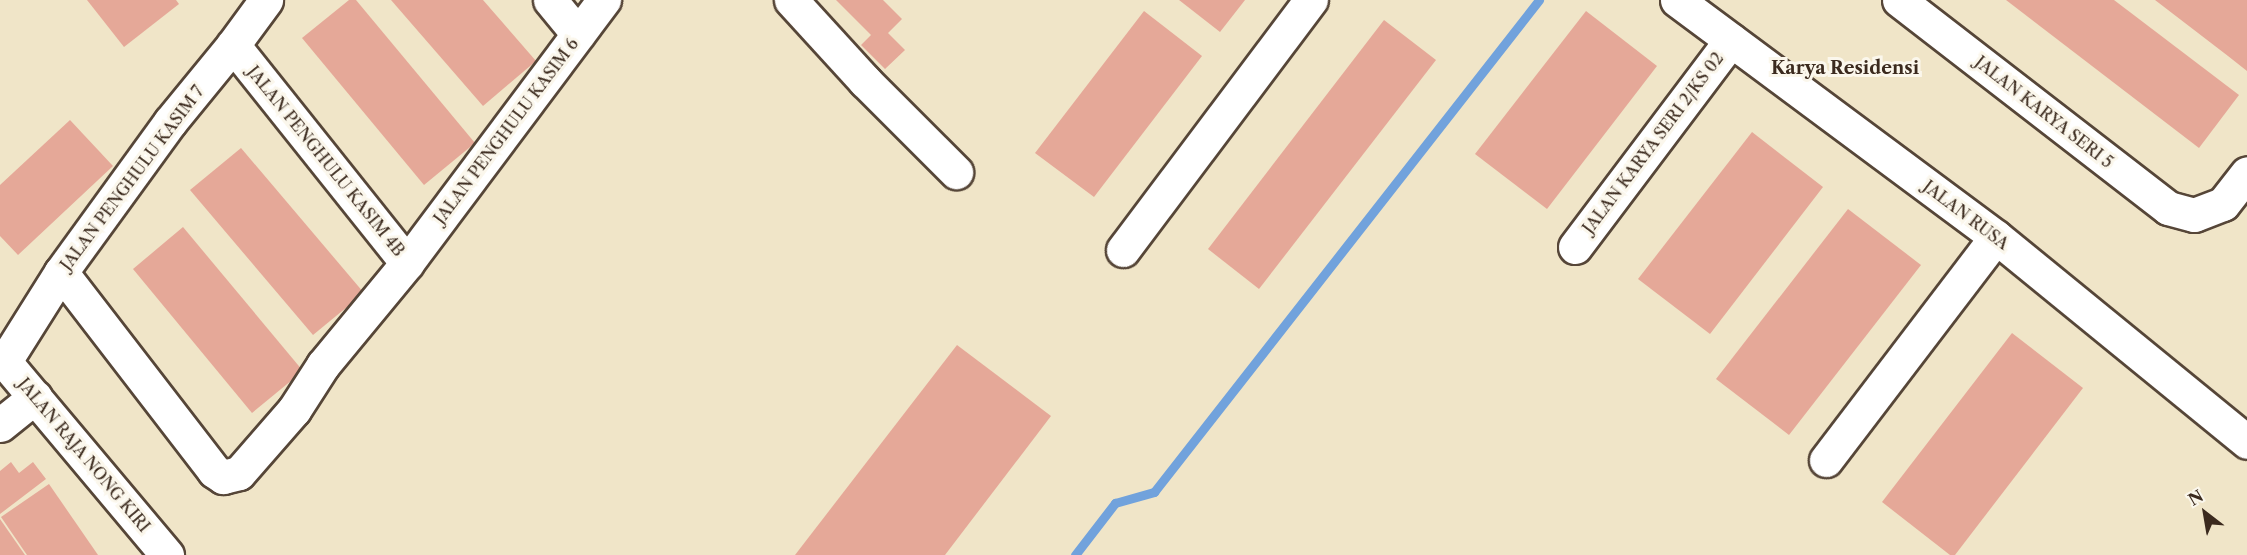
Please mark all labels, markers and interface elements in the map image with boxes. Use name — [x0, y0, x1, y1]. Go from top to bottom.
street label: JALAN PENGHULU KASIM 6 — [430, 34, 582, 228]
street label: JALAN KARYA SERI 2/KS 02 — [1578, 48, 1728, 238]
street label: JALAN KARYA SERI 5 — [1971, 52, 2117, 172]
district label: Karya Residensi — [1771, 57, 1919, 79]
street label: JALAN PENGHULU KASIM 4B — [243, 62, 409, 260]
street label: JALAN PENGHULU KASIM 7 — [56, 82, 208, 274]
street label: JALAN RUSA — [1919, 177, 2013, 253]
street label: JALAN RAJA NONG KIRI — [14, 374, 154, 536]
north arrow — [2175, 483, 2235, 543]
text: N — [2185, 485, 2207, 510]

